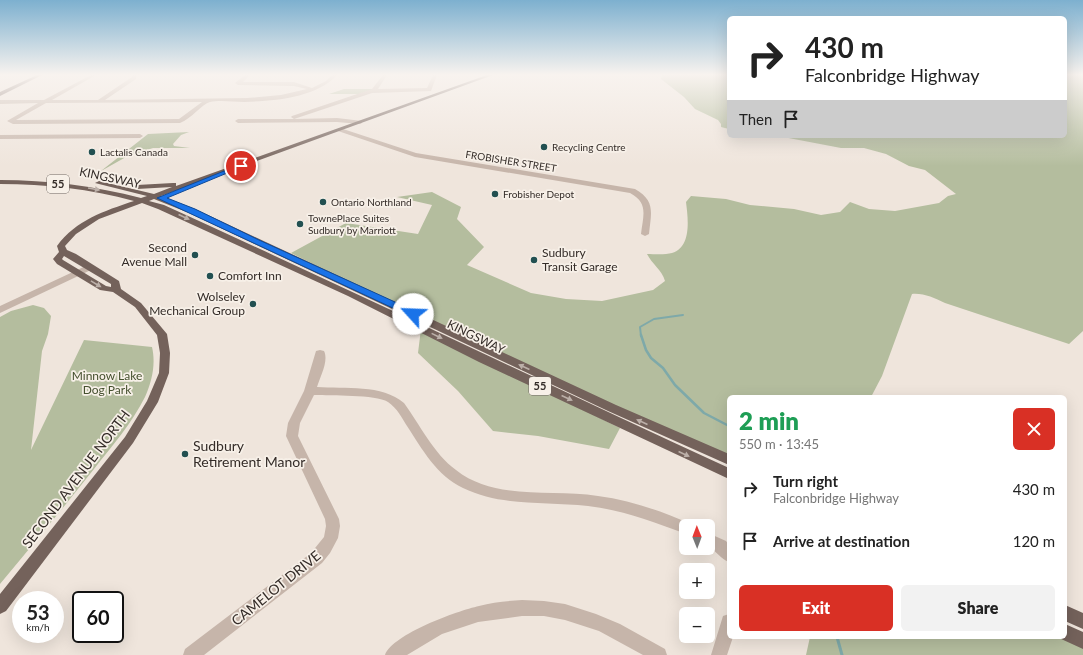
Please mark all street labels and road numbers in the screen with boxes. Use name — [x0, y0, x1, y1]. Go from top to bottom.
street label: FROBISHER STREET — [465, 148, 557, 174]
street label: KINGSWAY — [78, 164, 143, 191]
road number: 55 — [47, 175, 69, 193]
street label: KINGSWAY — [445, 316, 508, 357]
road number: 55 — [529, 377, 551, 395]
street label: SECOND AVENUE NORTH — [18, 406, 133, 551]
street label: CAMELOT DRIVE — [228, 546, 324, 629]

